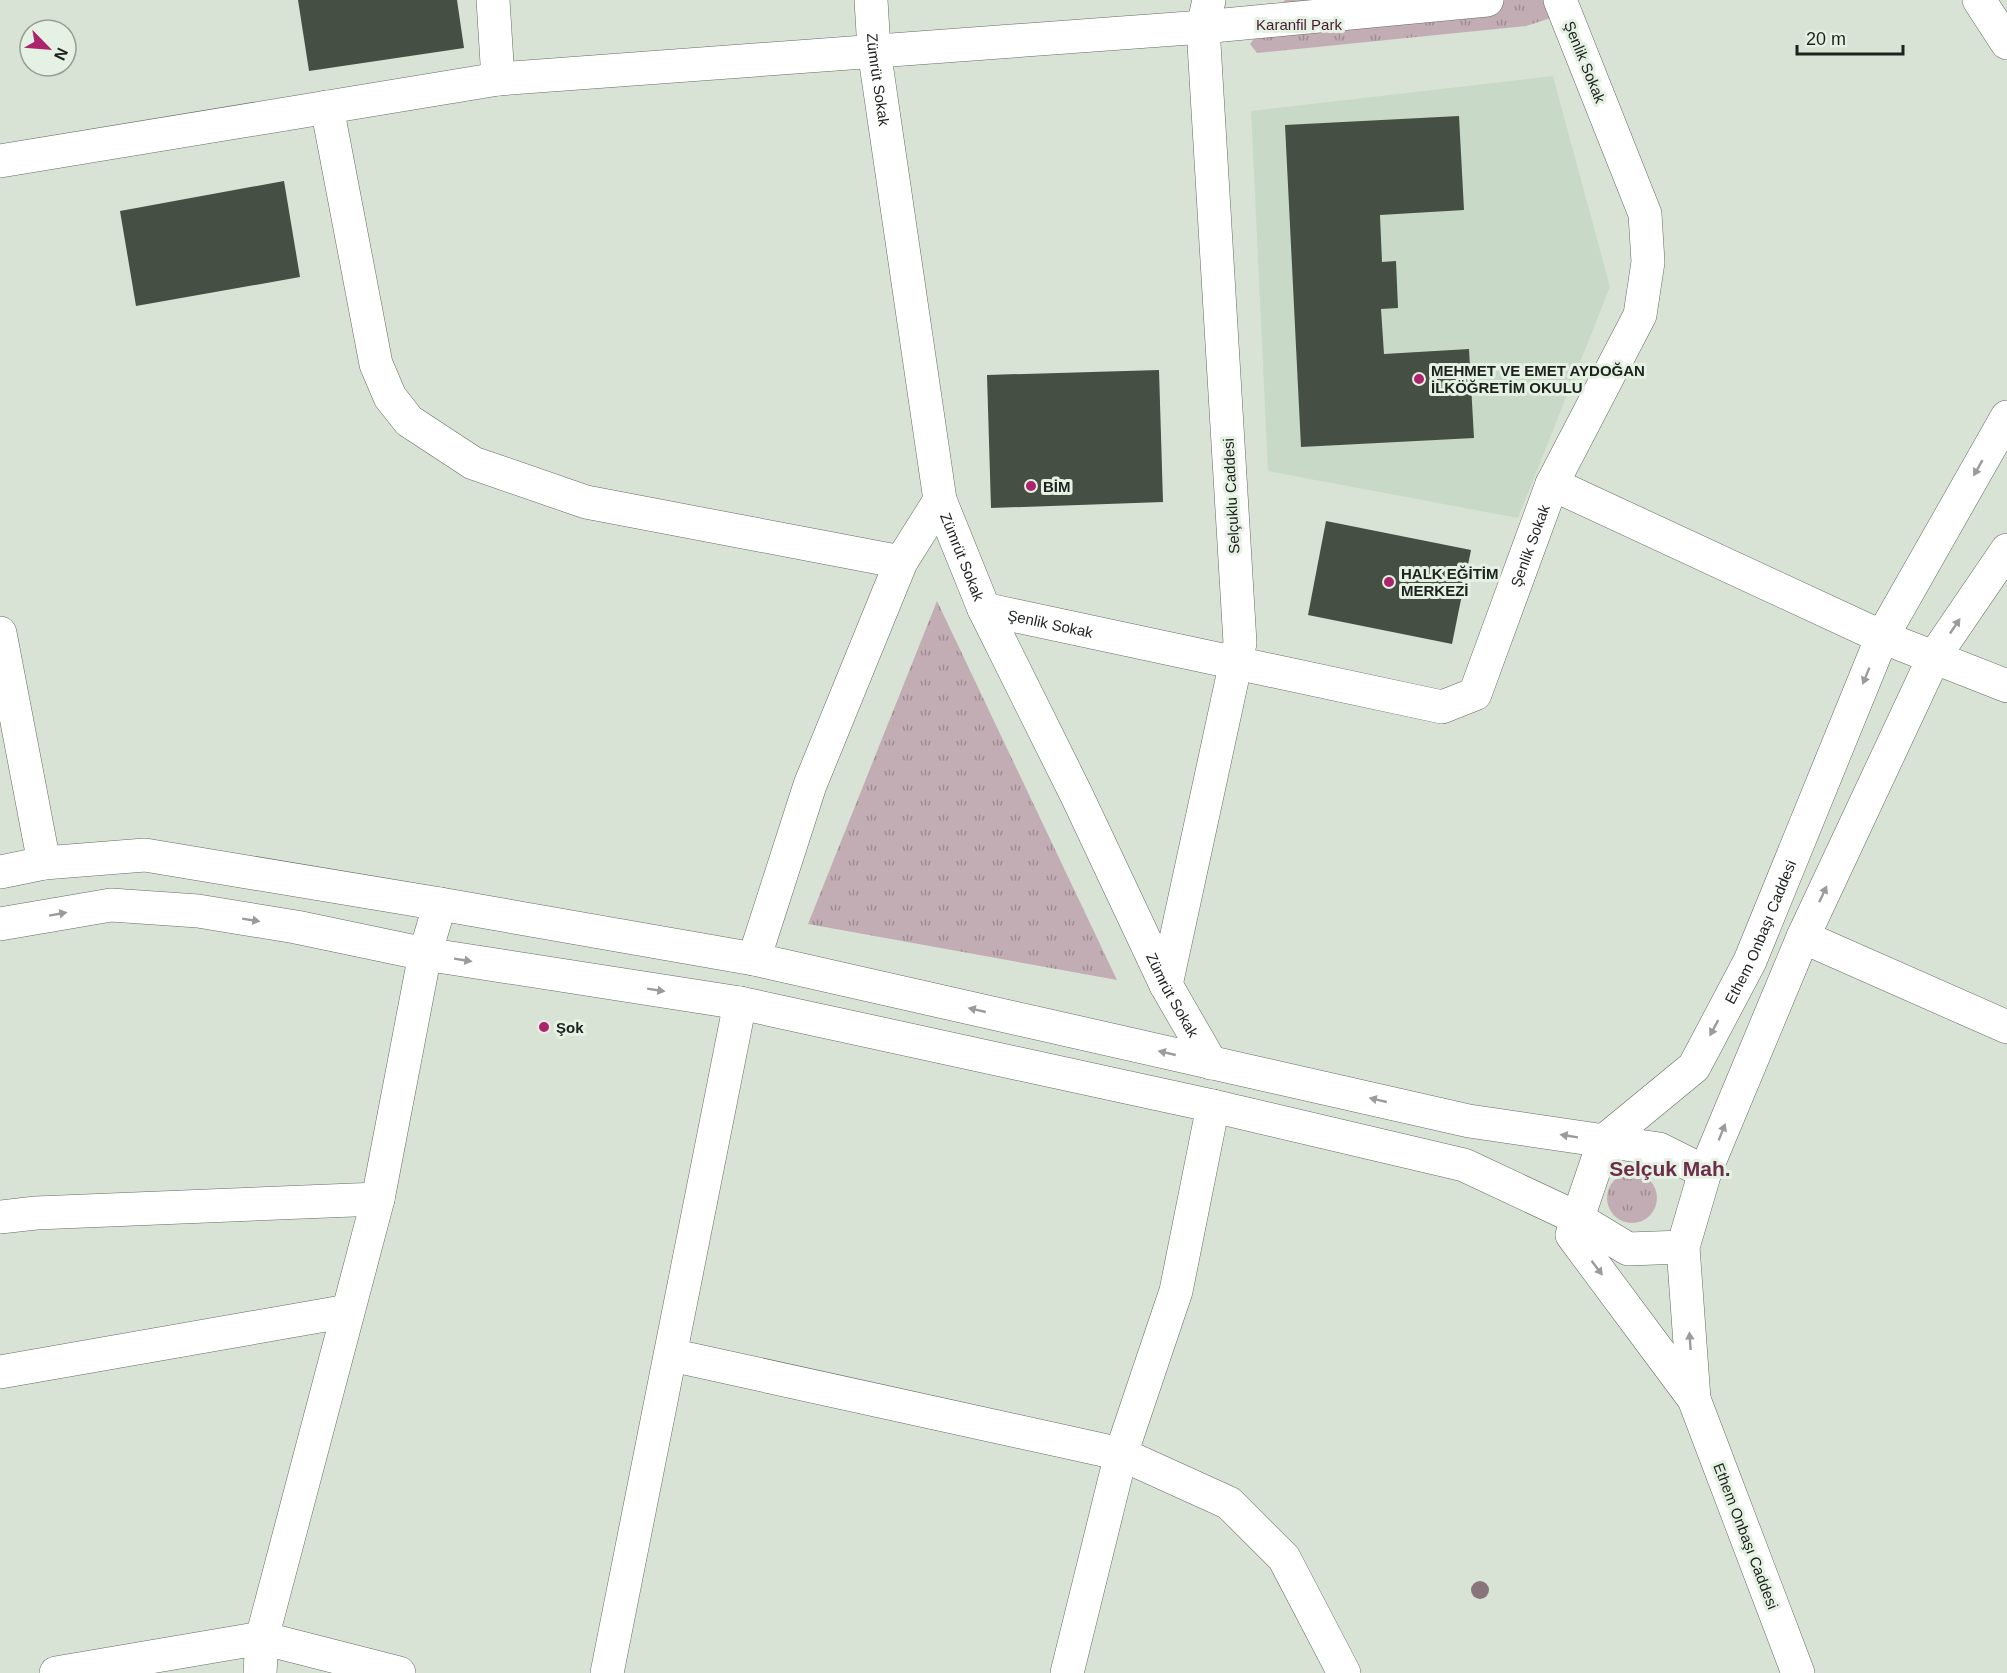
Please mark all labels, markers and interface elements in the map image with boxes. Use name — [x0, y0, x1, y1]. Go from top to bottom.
park label: Karanfil Park — [1256, 16, 1342, 33]
north arrow — [18, 18, 78, 78]
scale bar — [1797, 18, 1904, 56]
street label: Şenlik Sokak — [1561, 19, 1609, 106]
text: 20 m — [1806, 29, 1846, 49]
street label: Zümrüt Sokak — [865, 33, 894, 128]
text: N — [51, 45, 71, 63]
place label: MEHMET VE EMET AYDOĞAN İLKÖĞRETİM OKULU — [1431, 362, 1645, 396]
marker: MEHMET VE EMET AYDOĞAN İLKÖĞRETİM OKULU — [1412, 372, 1426, 386]
street label: Selçuklu Caddesi — [1219, 438, 1243, 554]
one-way arrow — [1973, 459, 1983, 476]
place label: BİM — [1043, 478, 1071, 495]
marker: BİM — [1024, 479, 1038, 493]
street label: Şenlik Sokak — [1507, 501, 1553, 589]
street label: Zümrüt Sokak — [938, 510, 988, 604]
place label: HALK EĞİTİM MERKEZİ — [1401, 565, 1499, 599]
marker: HALK EĞİTİM MERKEZİ — [1382, 575, 1396, 589]
street label: Şenlik Sokak — [1006, 606, 1095, 641]
one-way arrow — [1949, 618, 1960, 634]
one-way arrow — [1861, 667, 1870, 685]
street label: Ethem Onbaşı Caddesi — [1721, 857, 1799, 1006]
one-way arrow — [1818, 886, 1827, 903]
one-way arrow — [48, 909, 67, 918]
one-way arrow — [242, 916, 261, 925]
street label: Zümrüt Sokak — [1143, 950, 1203, 1040]
one-way arrow — [454, 956, 473, 965]
one-way arrow — [646, 986, 665, 995]
one-way arrow — [968, 1004, 986, 1014]
place label: Şok — [556, 1019, 584, 1036]
marker: Şok — [537, 1020, 551, 1034]
one-way arrow — [1709, 1020, 1719, 1037]
one-way arrow — [1157, 1048, 1176, 1057]
one-way arrow — [1368, 1095, 1387, 1104]
one-way arrow — [1718, 1123, 1727, 1141]
one-way arrow — [1560, 1132, 1579, 1141]
district label: Selçuk Mah. — [1609, 1157, 1731, 1180]
one-way arrow — [1590, 1260, 1602, 1275]
one-way arrow — [1685, 1331, 1695, 1350]
street label: Ethem Onbaşı Caddesi — [1710, 1461, 1782, 1611]

